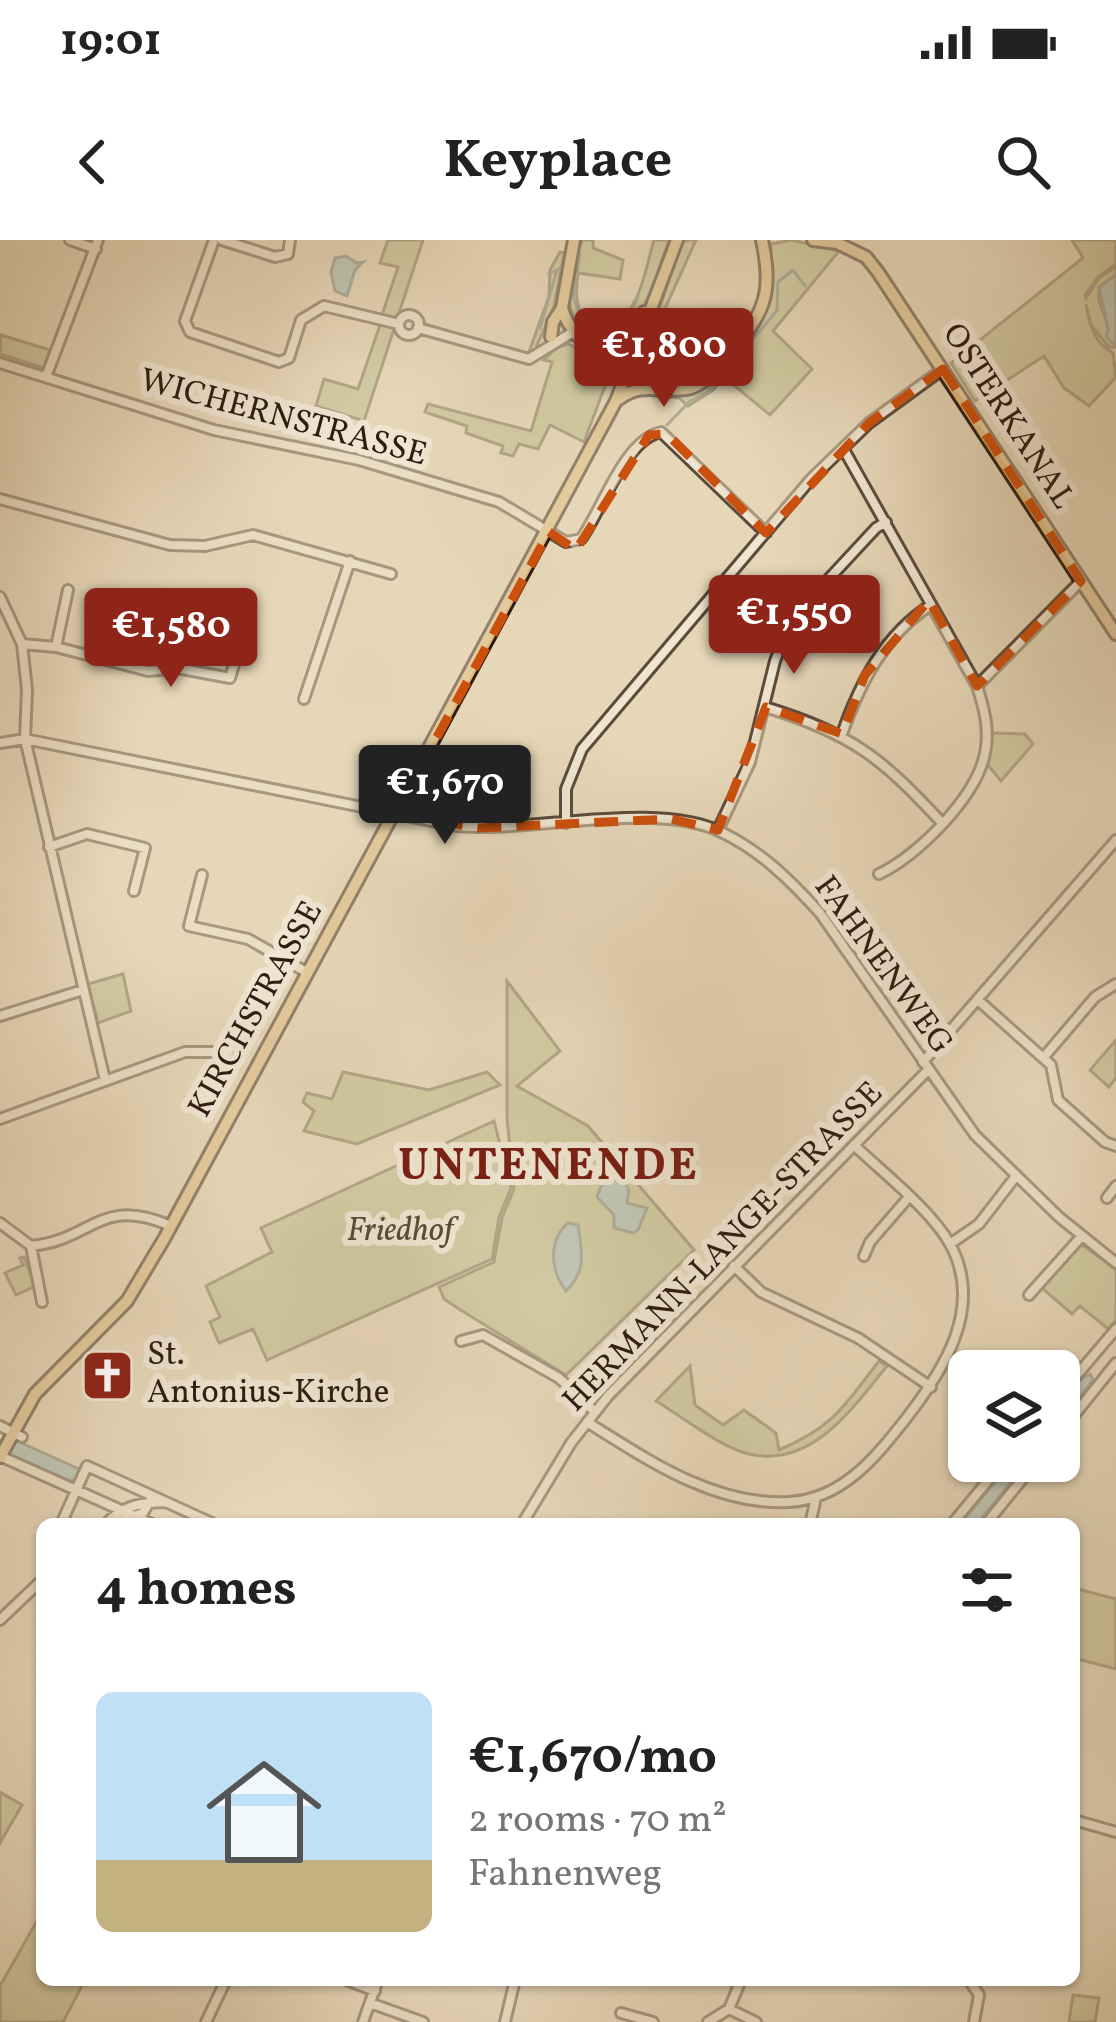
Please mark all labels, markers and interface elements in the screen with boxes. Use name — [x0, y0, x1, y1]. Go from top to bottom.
text: 19:01 — [60, 11, 162, 74]
text: Keyplace — [444, 125, 672, 200]
icon: back — [60, 129, 126, 195]
icon: search — [990, 129, 1056, 195]
pin: €1,800 — [566, 308, 762, 410]
street label: OSTERKANAL — [930, 315, 1084, 519]
text: €1,800 — [601, 320, 727, 374]
street label: WICHERNSTRASSE — [134, 359, 432, 479]
pin: €1,550 — [696, 575, 892, 677]
text: €1,550 — [736, 587, 852, 641]
pin: €1,580 — [73, 588, 269, 690]
text: €1,580 — [111, 600, 231, 654]
pin: €1,670 — [347, 745, 543, 847]
text: €1,670 — [386, 757, 504, 811]
street label: FAHNENWEG — [802, 867, 962, 1065]
street label: KIRCHSTRASSE — [179, 894, 335, 1126]
street label: HERMANN-LANGE-STRASSE — [553, 1073, 895, 1423]
district label: UNTENENDE — [398, 1136, 700, 1199]
park label: Friedhof — [347, 1209, 460, 1255]
place label: St. Antonius-Kirche — [147, 1333, 389, 1417]
church icon: St. Antonius-Kirche — [80, 1347, 136, 1403]
map controls — [948, 1350, 1080, 1482]
button: layers — [948, 1350, 1080, 1482]
text: 4 homes — [96, 1555, 297, 1626]
icon: filters — [954, 1557, 1020, 1623]
text: €1,670/mo — [468, 1723, 717, 1794]
icon: home — [192, 1740, 336, 1884]
text: 2 rooms · 70 m² — [468, 1794, 727, 1848]
text: Fahnenweg — [468, 1848, 662, 1902]

